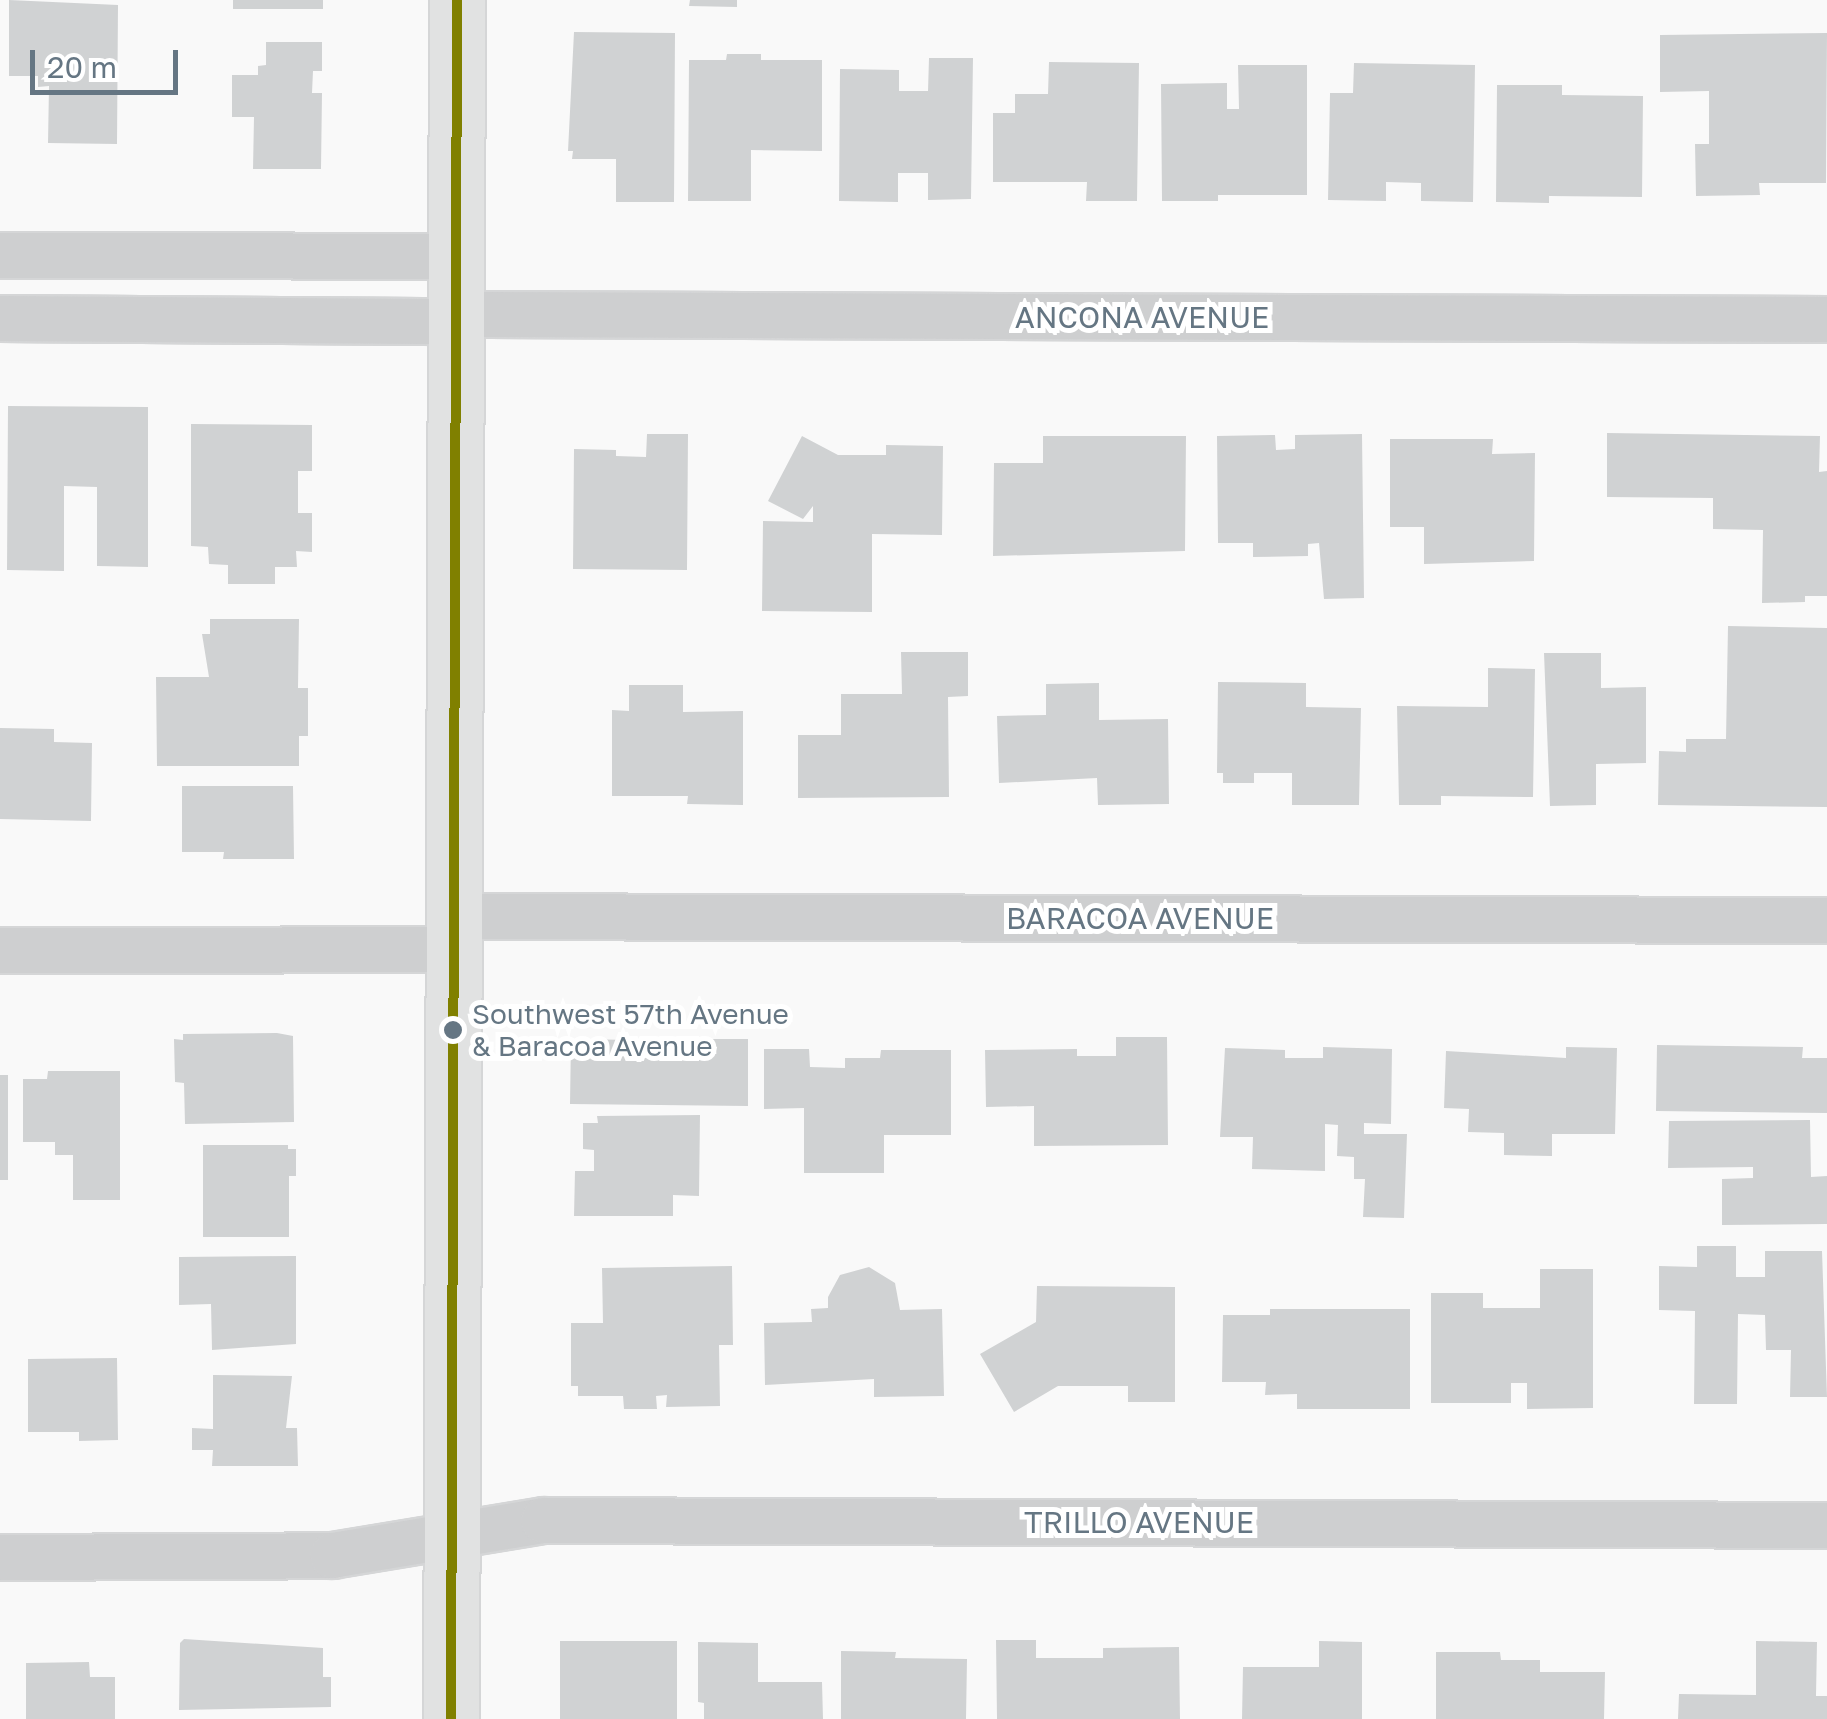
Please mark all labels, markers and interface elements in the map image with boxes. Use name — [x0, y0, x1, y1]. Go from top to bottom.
scale bar — [35, 30, 182, 92]
text: 20 m — [47, 49, 117, 85]
street label: ANCONA AVENUE — [1015, 299, 1269, 335]
street label: BARACOA AVENUE — [1006, 900, 1274, 936]
place label: Southwest 57th Avenue & Baracoa Avenue — [472, 997, 789, 1063]
marker: Southwest 57th Avenue & Baracoa Avenue — [443, 1020, 463, 1040]
street label: TRILLO AVENUE — [1024, 1504, 1254, 1540]

